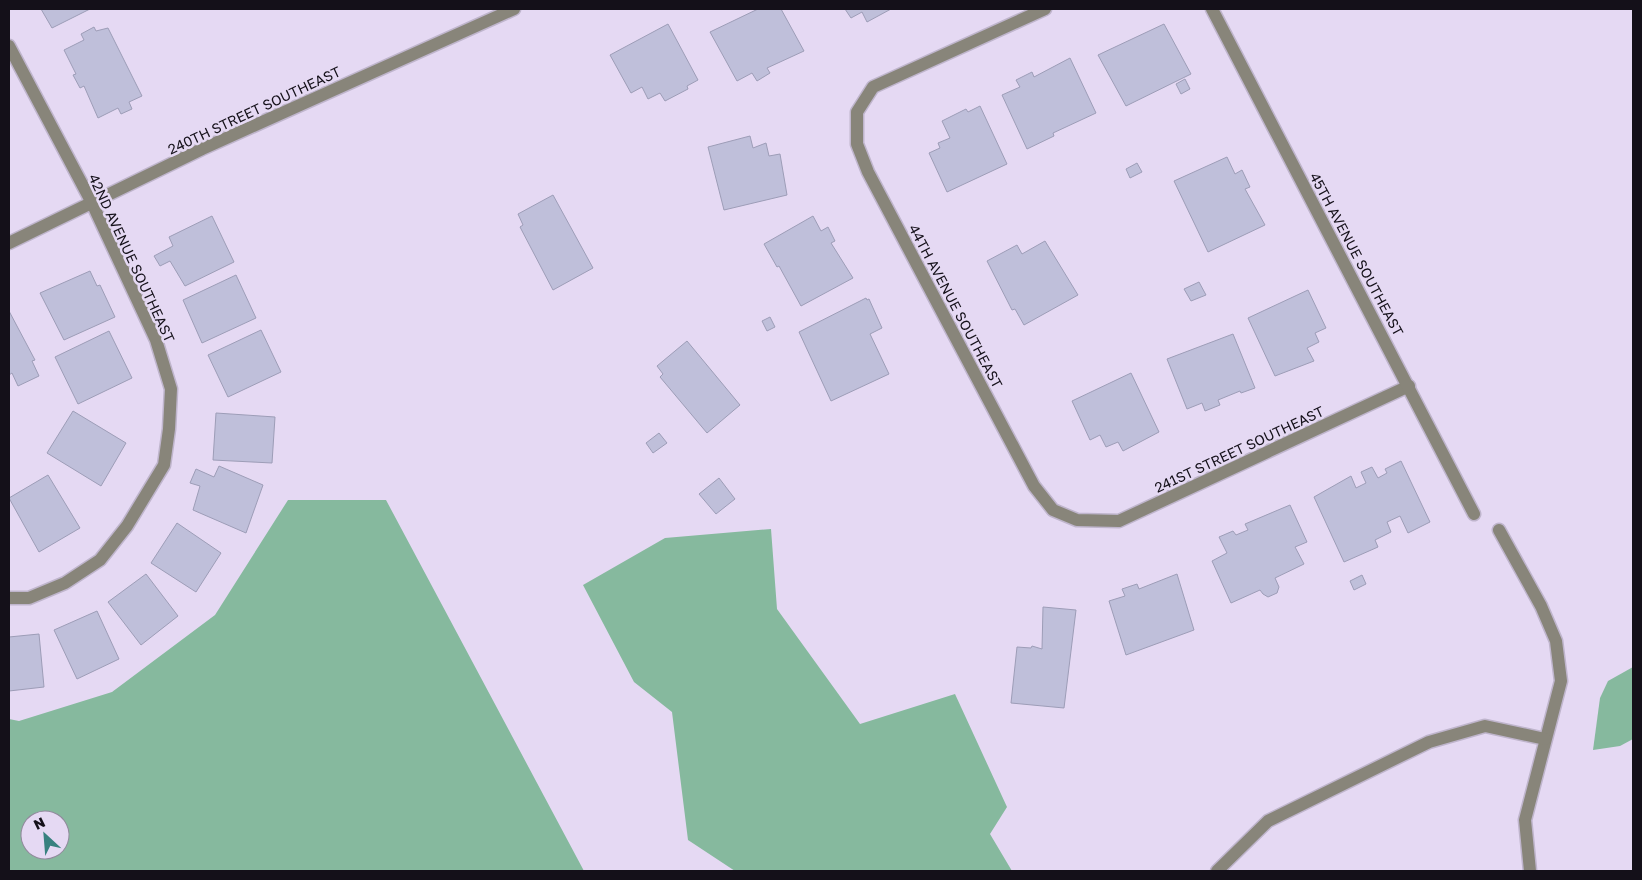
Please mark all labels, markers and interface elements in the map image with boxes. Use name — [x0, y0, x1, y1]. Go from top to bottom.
street label: 240TH STREET SOUTHEAST — [165, 62, 343, 158]
street label: 45TH AVENUE SOUTHEAST — [1307, 169, 1408, 339]
street label: 42ND AVENUE SOUTHEAST — [85, 171, 179, 345]
street label: 44TH AVENUE SOUTHEAST — [906, 221, 1007, 391]
street label: 241ST STREET SOUTHEAST — [1152, 402, 1327, 496]
north arrow — [20, 810, 70, 860]
text: N — [31, 813, 48, 833]

